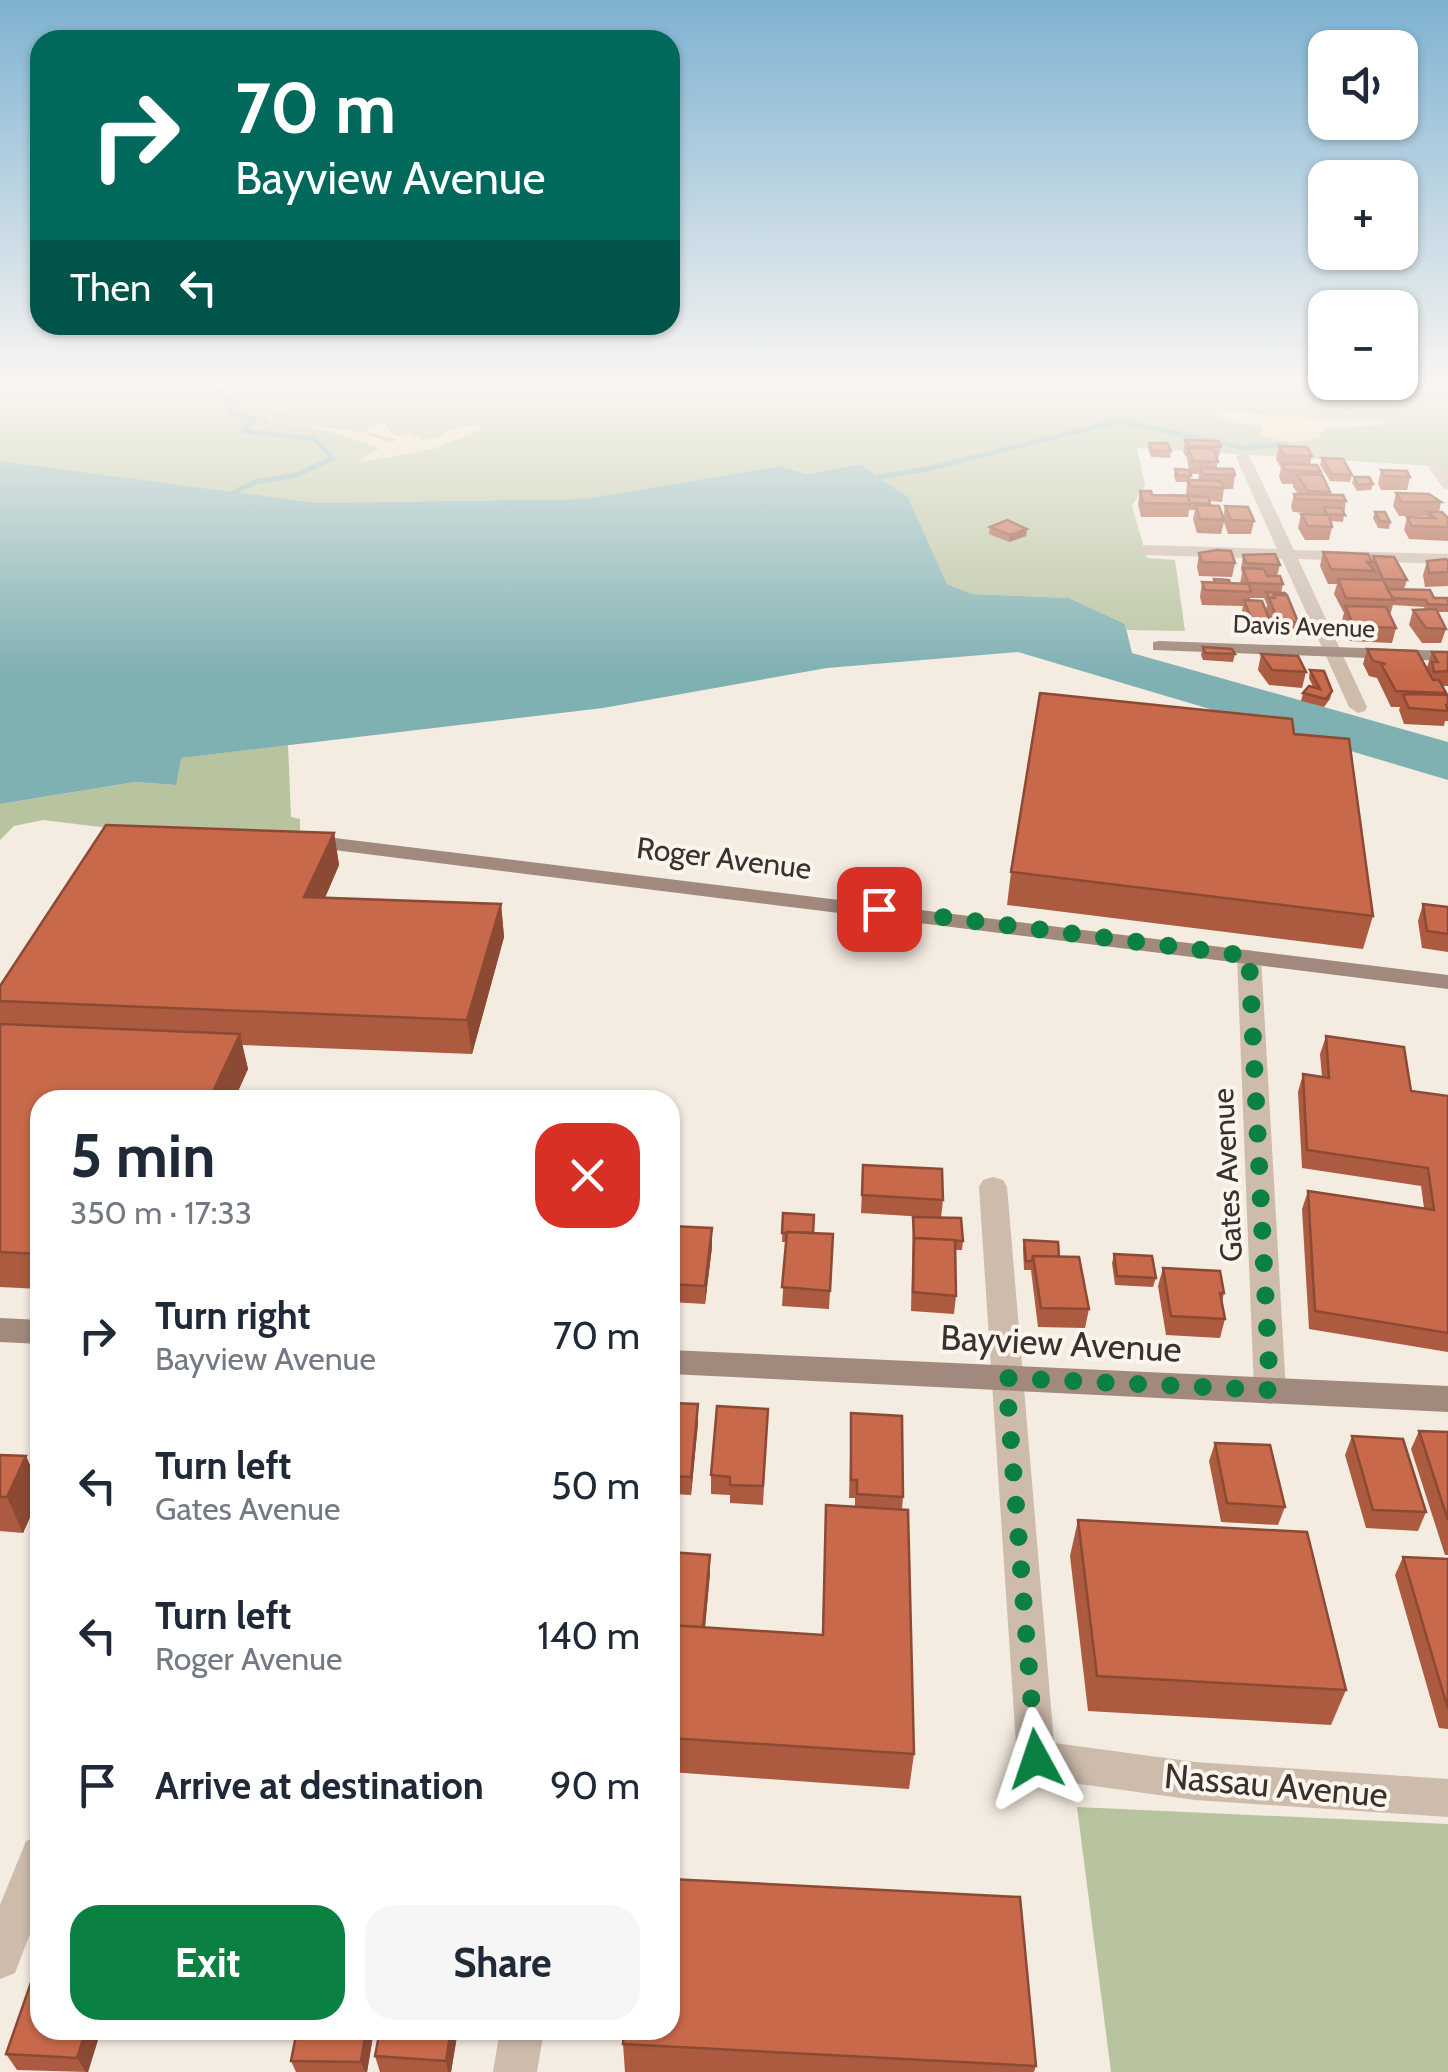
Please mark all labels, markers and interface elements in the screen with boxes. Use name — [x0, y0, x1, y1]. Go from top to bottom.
map controls — [1308, 30, 1418, 400]
button: sound — [1308, 30, 1418, 140]
text: 70 m — [235, 65, 396, 151]
icon: right — [70, 70, 200, 200]
text: Bayview Avenue — [235, 151, 545, 205]
button: + — [1308, 160, 1418, 270]
icon: left — [171, 260, 226, 315]
text: Then — [70, 264, 151, 311]
button: − — [1308, 290, 1418, 400]
street label: Davis Avenue — [1232, 609, 1376, 643]
street label: Roger Avenue — [635, 829, 813, 887]
pin — [837, 867, 922, 952]
icon: arrive — [852, 882, 907, 937]
street label: Gates Avenue — [1204, 1087, 1250, 1263]
text: 5 min — [70, 1119, 215, 1192]
button: close — [535, 1123, 640, 1228]
text: 350 m · 17:33 — [70, 1193, 252, 1232]
text: Turn right — [155, 1292, 311, 1339]
icon: right — [70, 1308, 125, 1363]
text: 70 m — [553, 1312, 640, 1359]
street label: Bayview Avenue — [939, 1315, 1183, 1371]
text: Bayview Avenue — [155, 1339, 376, 1378]
text: Turn left — [155, 1442, 291, 1489]
icon: left — [70, 1458, 125, 1513]
text: 50 m — [551, 1462, 640, 1509]
text: Gates Avenue — [155, 1489, 341, 1528]
text: Turn left — [155, 1592, 291, 1639]
icon: left — [70, 1608, 125, 1663]
text: 140 m — [537, 1612, 640, 1659]
text: Roger Avenue — [155, 1639, 342, 1678]
position arrow — [984, 1707, 1088, 1811]
street label: Nassau Avenue — [1163, 1754, 1389, 1816]
icon: arrive — [70, 1758, 125, 1813]
text: Arrive at destination — [155, 1762, 484, 1809]
text: 90 m — [550, 1762, 640, 1809]
button: Exit — [70, 1905, 345, 2020]
button: Share — [365, 1905, 640, 2020]

